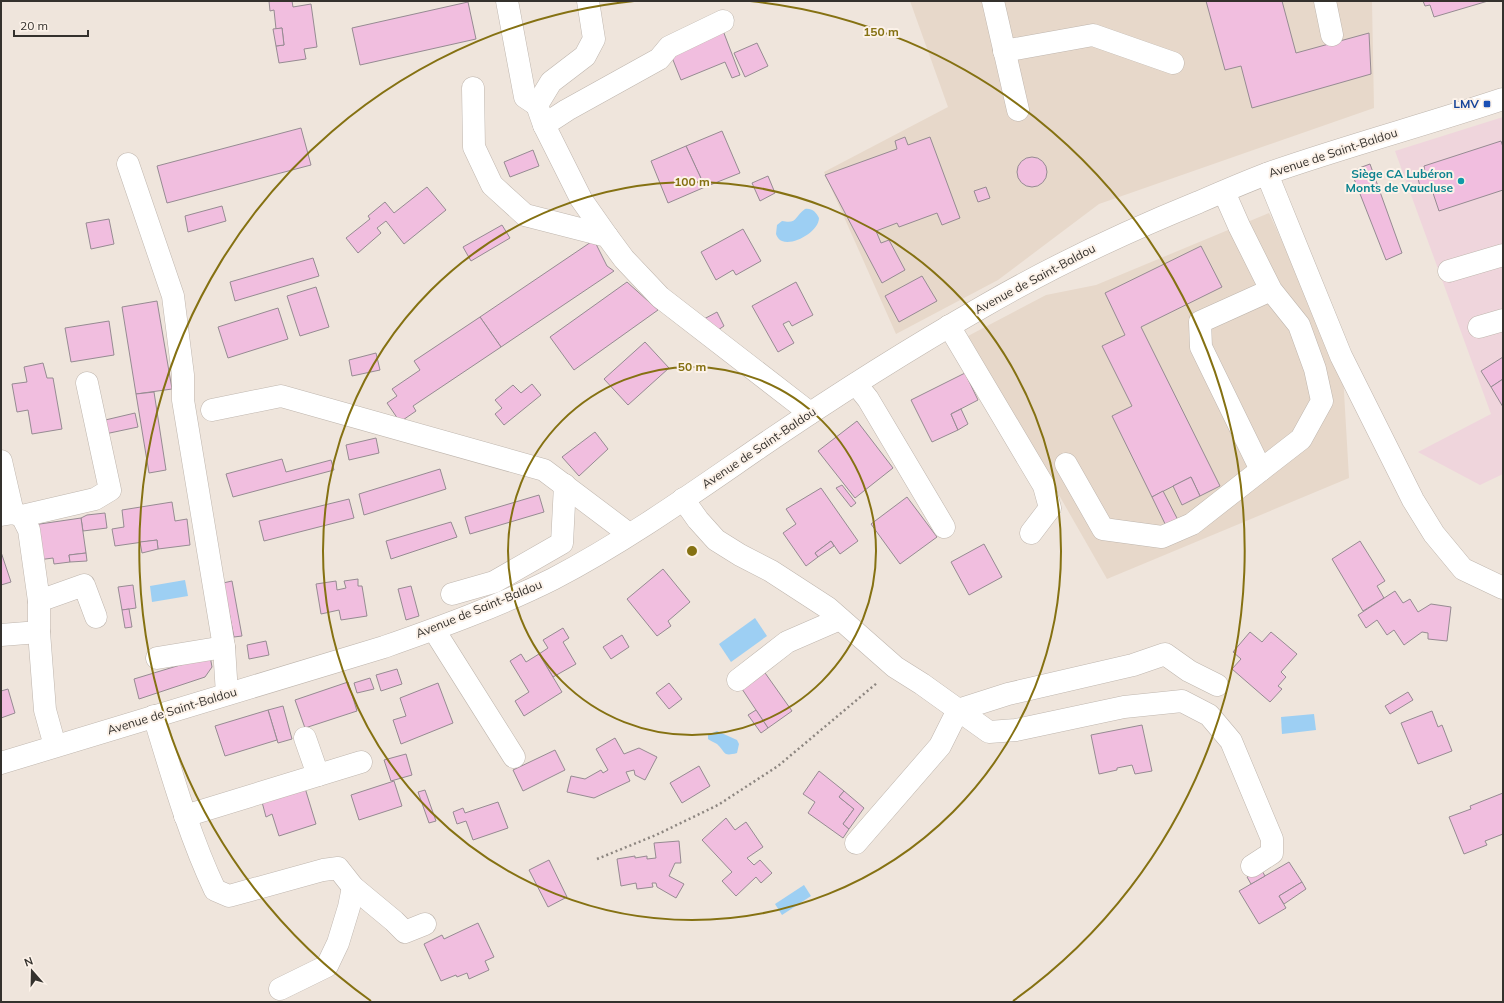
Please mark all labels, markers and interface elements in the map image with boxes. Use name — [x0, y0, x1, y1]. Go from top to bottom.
scale bar — [14, 12, 88, 38]
text: 20 m — [20, 18, 48, 33]
text: 150 m — [863, 24, 899, 39]
place label: LMV — [1453, 96, 1479, 111]
marker: LMV — [1482, 99, 1492, 109]
street label: Avenue de Saint-Baldou — [1266, 125, 1399, 180]
place label: Siège CA Lubéron Monts de Vaucluse — [1346, 166, 1453, 195]
text: 100 m — [674, 174, 710, 189]
marker: Siège CA Lubéron Monts de Vaucluse — [1456, 176, 1466, 186]
street label: Avenue de Saint-Baldou — [972, 240, 1098, 317]
text: 50 m — [678, 359, 706, 374]
street label: Avenue de Saint-Baldou — [699, 404, 819, 491]
centre of rings — [685, 544, 699, 558]
street label: Avenue de Saint-Baldou — [414, 576, 544, 641]
street label: Avenue de Saint-Baldou — [105, 684, 238, 737]
north arrow — [12, 951, 52, 991]
text: N — [22, 954, 35, 970]

